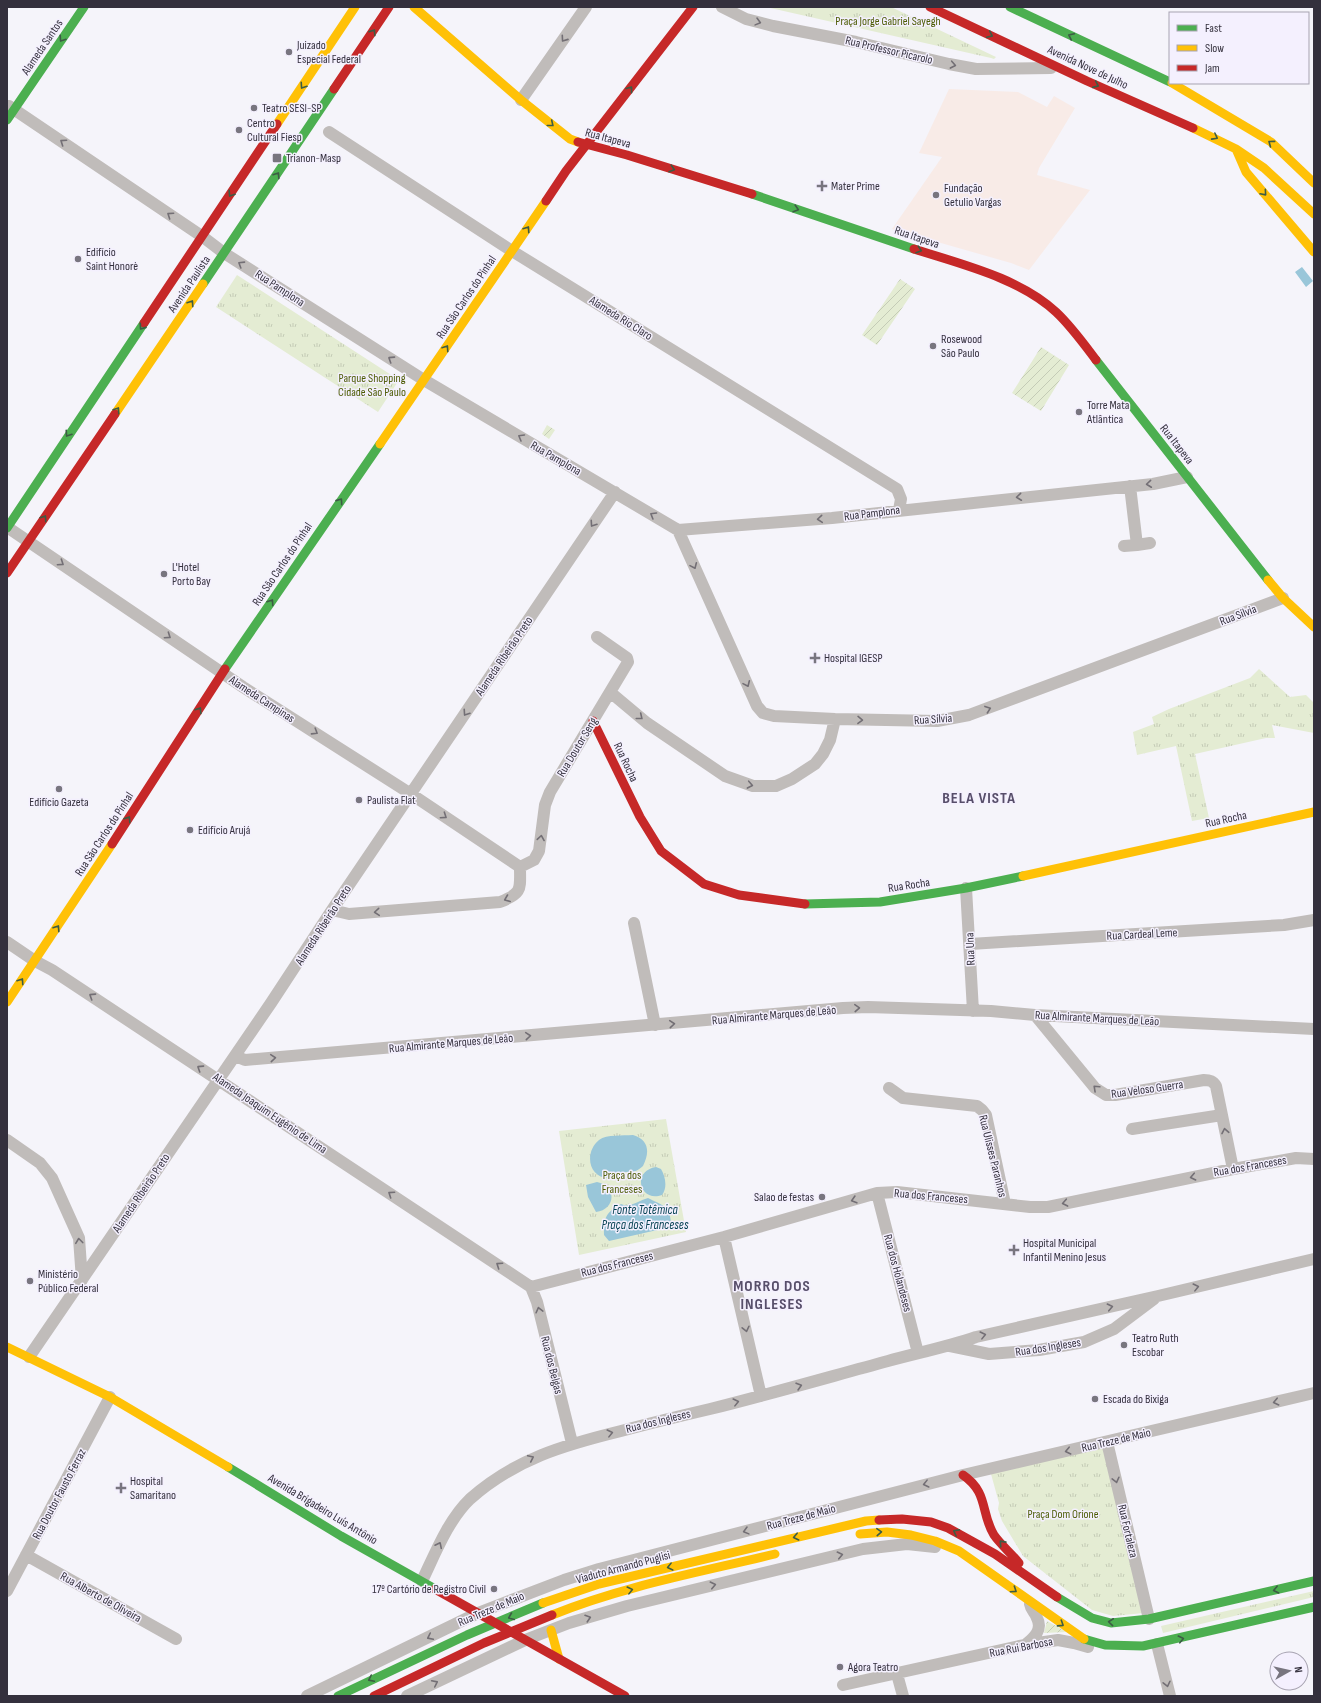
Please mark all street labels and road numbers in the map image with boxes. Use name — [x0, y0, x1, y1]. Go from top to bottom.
street label: Alameda Santos — [18, 17, 67, 79]
street label: Rua Professor Picarolo — [844, 33, 934, 68]
street label: Avenida Nove de Julho — [1044, 42, 1130, 93]
street label: Rua Itapeva — [583, 125, 633, 152]
street label: Rua Itapeva — [892, 223, 942, 252]
street label: Avenida Paulista — [164, 253, 214, 316]
street label: Rua São Carlos do Pinhal — [433, 253, 500, 342]
street label: Rua Pamplona — [252, 267, 308, 310]
street label: Alameda Rio Claro — [585, 293, 655, 344]
street label: Rua Itapeva — [1156, 421, 1197, 468]
street label: Rua Pamplona — [528, 438, 584, 479]
street label: Rua Pamplona — [843, 503, 901, 524]
street label: Rua São Carlos do Pinhal — [249, 520, 316, 609]
street label: Rua Sílvia — [1218, 601, 1259, 629]
street label: Alameda Ribeirão Preto — [472, 614, 536, 700]
street label: Alameda Campinas — [225, 672, 297, 726]
street label: Rua Sílvia — [913, 711, 953, 728]
street label: Rua Doutor Seng — [554, 715, 601, 780]
street label: Rua Rocha — [610, 740, 641, 785]
street label: Rua São Carlos do Pinhal — [72, 789, 137, 879]
street label: Rua Rocha — [1204, 808, 1249, 831]
street label: Rua Rocha — [887, 875, 931, 896]
street label: Alameda Ribeirão Preto — [291, 882, 355, 969]
street label: Rua Cardeal Leme — [1106, 925, 1178, 944]
street label: Rua Una — [962, 932, 979, 966]
street label: Rua Almirante Marques de Leão — [711, 1003, 837, 1028]
street label: Rua Almirante Marques de Leão — [1034, 1008, 1160, 1029]
street label: Rua Almirante Marques de Leão — [388, 1031, 514, 1056]
street label: Alameda Joaquim Eugênio de Lima — [209, 1069, 330, 1157]
street label: Rua Veloso Guerra — [1110, 1077, 1184, 1102]
street label: Rua Ulisses Paranhos — [975, 1113, 1010, 1199]
street label: Alameda Ribeirão Preto — [109, 1151, 173, 1237]
street label: Rua dos Franceses — [1212, 1153, 1288, 1180]
street label: Rua dos Franceses — [894, 1186, 968, 1207]
street label: Rua dos Holandeses — [880, 1233, 915, 1314]
street label: Rua dos Franceses — [579, 1248, 655, 1281]
street label: Rua dos Belgas — [537, 1335, 566, 1396]
street label: Rua dos Ingleses — [1014, 1335, 1082, 1360]
street label: Rua dos Ingleses — [624, 1406, 692, 1437]
street label: Rua Treze de Maio — [1080, 1425, 1152, 1456]
street label: Rua Doutor Fausto Ferraz — [29, 1446, 90, 1542]
street label: Avenida Brigadeiro Luís Antônio — [264, 1470, 380, 1548]
street label: Rua Treze de Maio — [765, 1501, 837, 1534]
street label: Rua Fortaleza — [1114, 1503, 1141, 1560]
street label: Viaduto Armando Puglisi — [574, 1548, 672, 1587]
street label: Rua Alberto de Oliveira — [58, 1569, 144, 1626]
street label: Rua Treze de Maio — [456, 1589, 527, 1630]
street label: Rua Rui Barbosa — [988, 1634, 1054, 1661]

